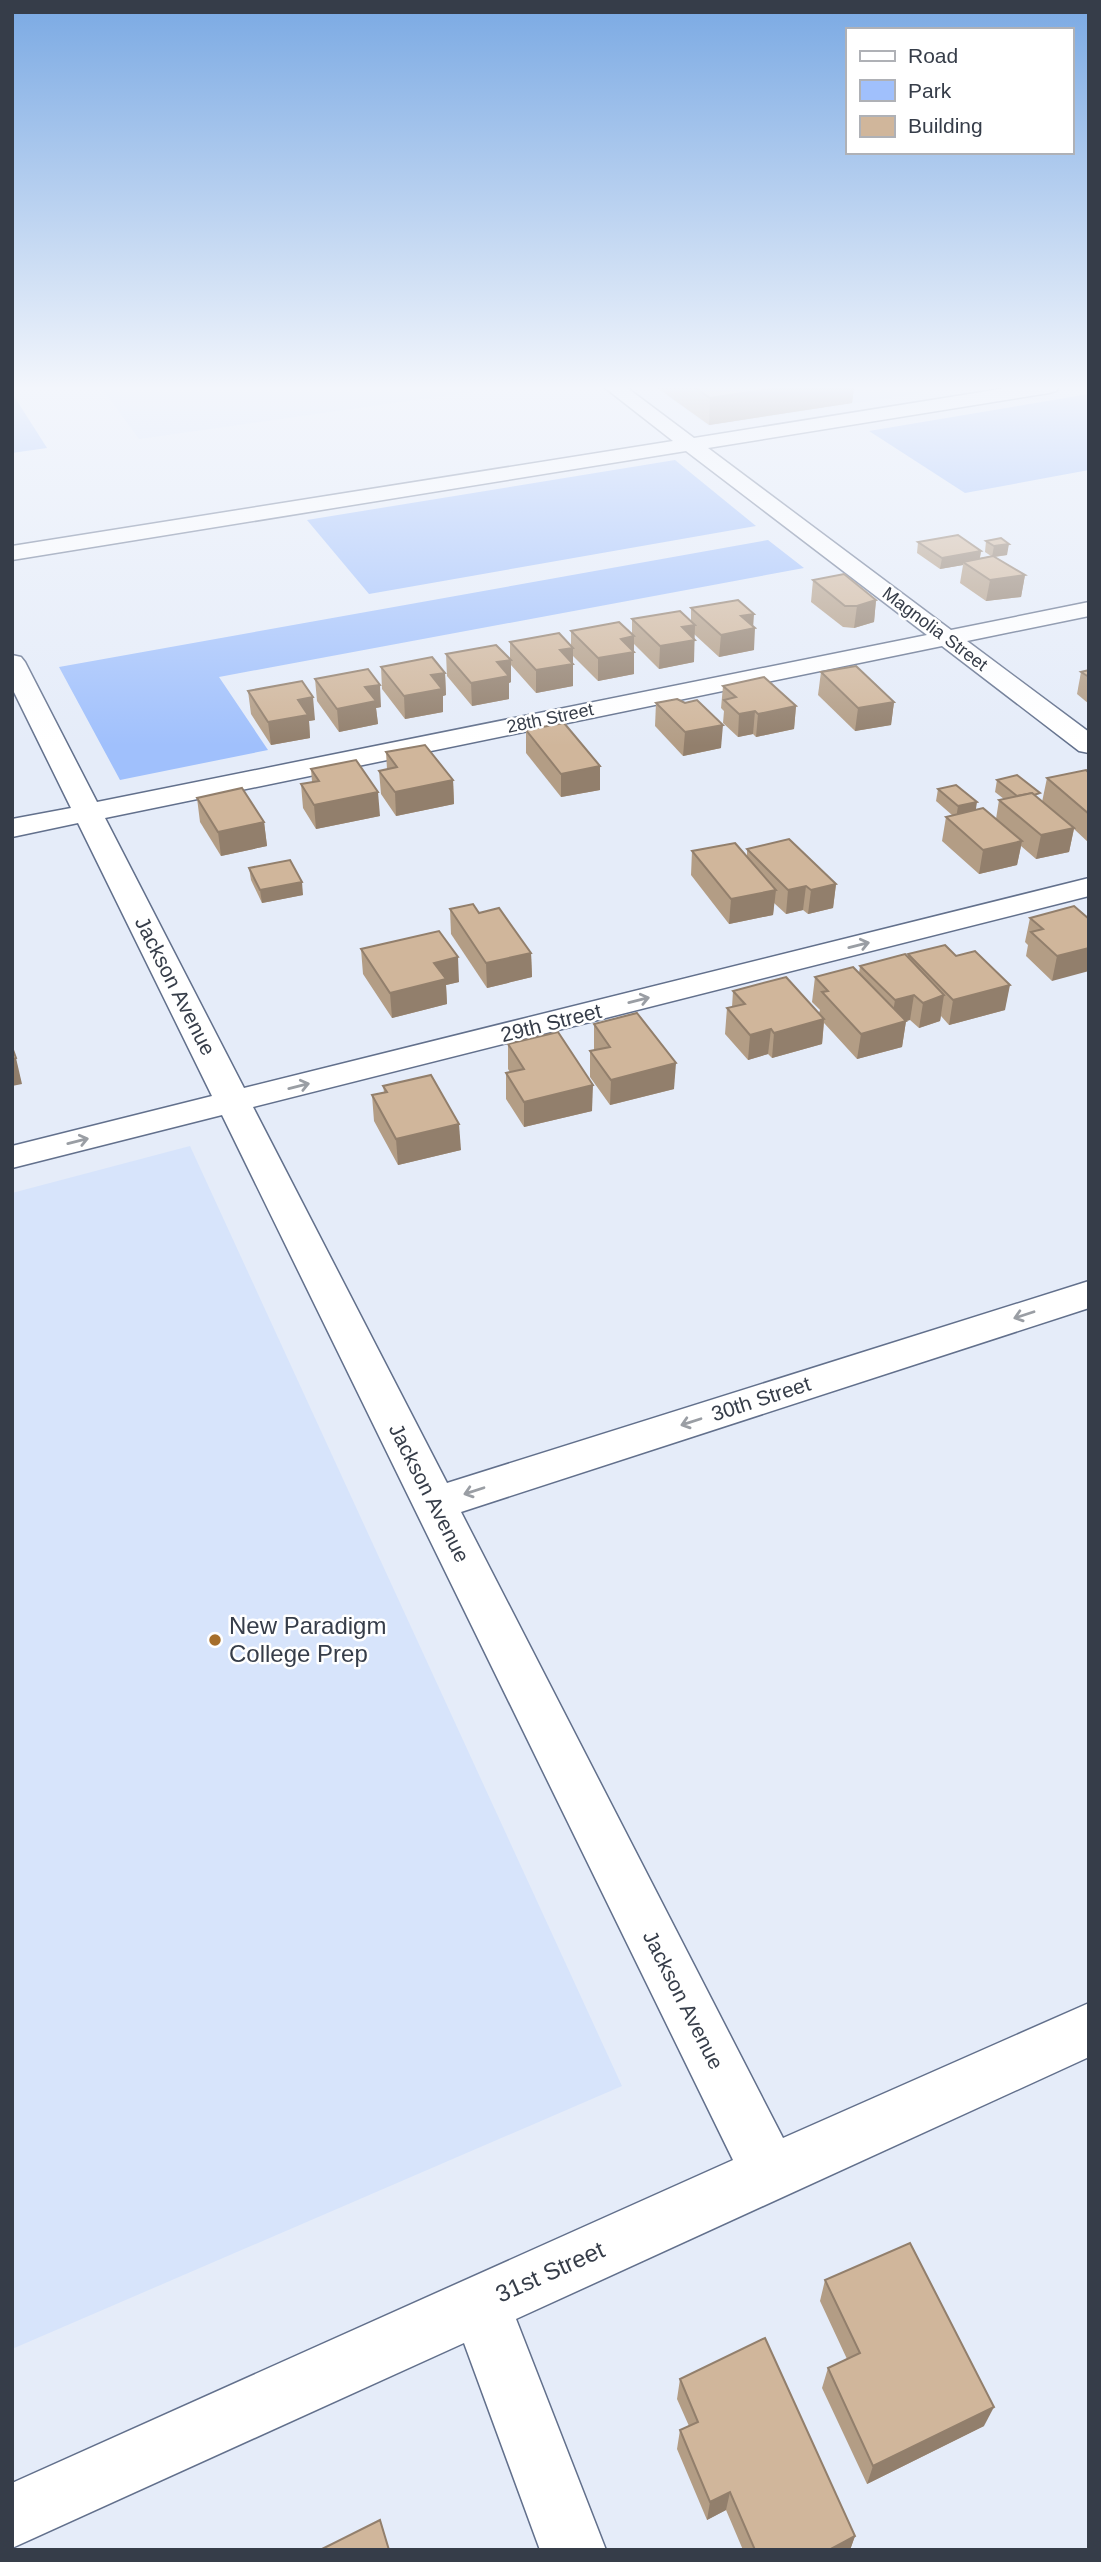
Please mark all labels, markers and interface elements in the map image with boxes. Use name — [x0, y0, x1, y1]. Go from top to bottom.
legend — [846, 28, 1073, 154]
text: Road — [908, 44, 958, 67]
text: Park — [908, 79, 952, 102]
text: Building — [908, 114, 983, 137]
street label: Magnolia Street — [879, 583, 991, 675]
street label: 28th Street — [505, 699, 595, 737]
street label: Jackson Avenue — [131, 913, 220, 1059]
one-way arrow — [847, 938, 870, 951]
one-way arrow — [627, 993, 650, 1006]
street label: 29th Street — [498, 999, 604, 1046]
one-way arrow — [287, 1079, 310, 1092]
one-way arrow — [67, 1134, 89, 1147]
one-way arrow — [1013, 1310, 1035, 1322]
street label: 30th Street — [708, 1372, 813, 1425]
one-way arrow — [680, 1417, 702, 1429]
street label: Jackson Avenue — [385, 1420, 474, 1566]
one-way arrow — [463, 1486, 485, 1499]
place label: New Paradigm College Prep — [229, 1612, 386, 1667]
marker: New Paradigm College Prep — [207, 1632, 223, 1648]
street label: Jackson Avenue — [639, 1927, 728, 2073]
street label: 31st Street — [491, 2235, 609, 2307]

